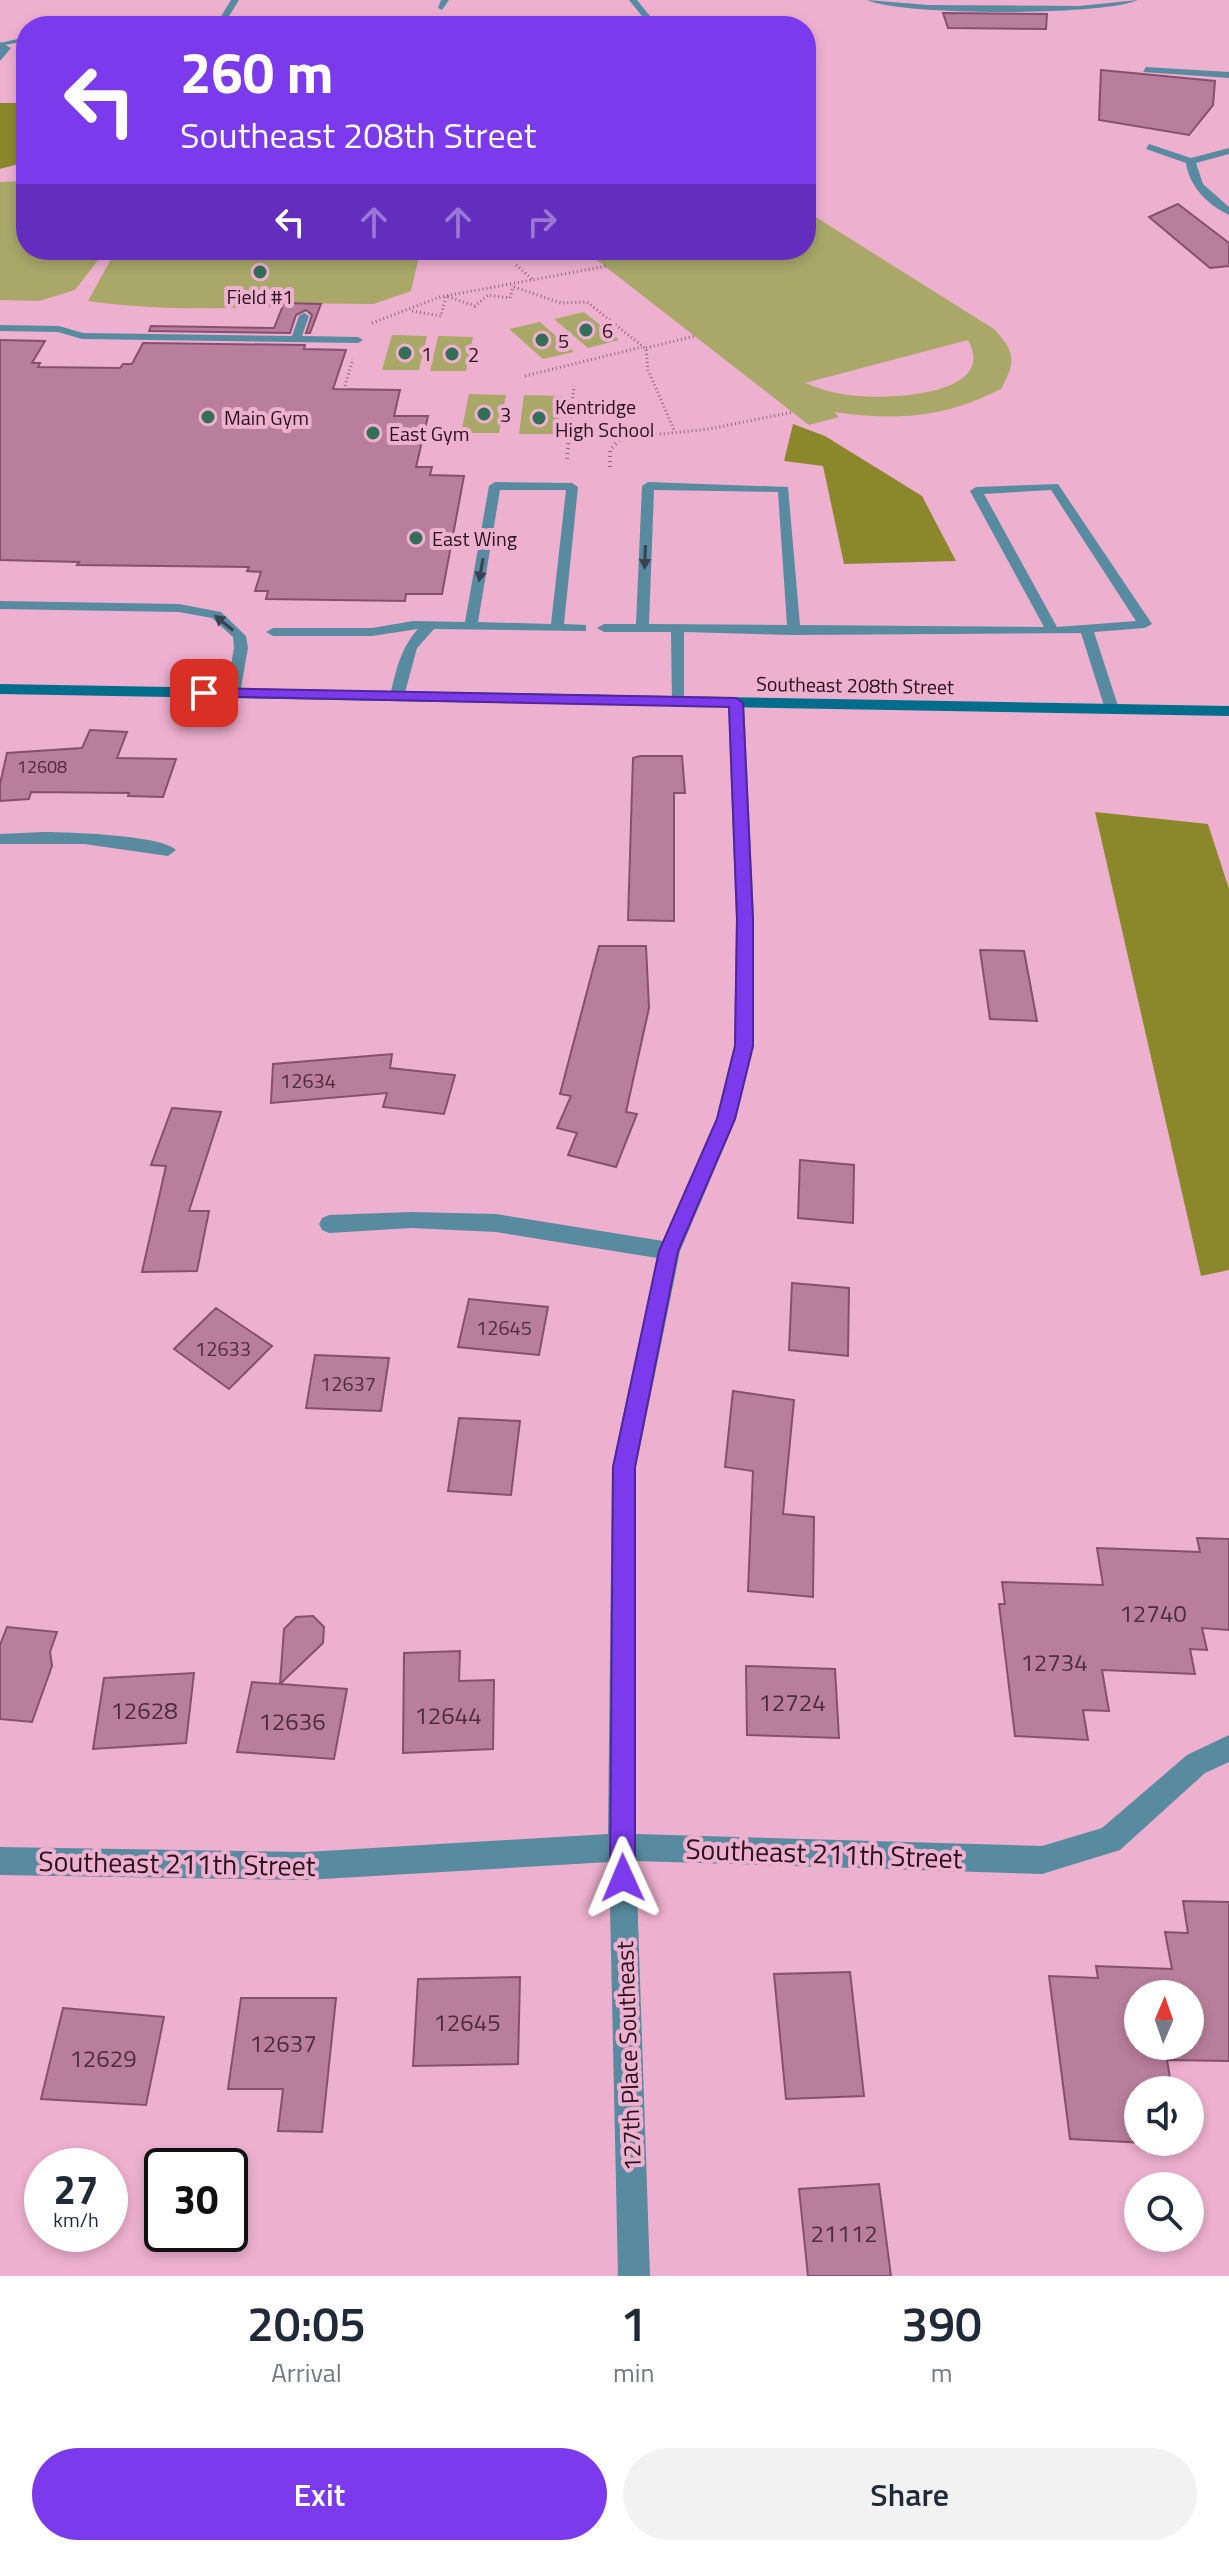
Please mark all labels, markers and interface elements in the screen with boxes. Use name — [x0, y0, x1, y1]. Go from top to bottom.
text: 260 m — [180, 30, 333, 115]
icon: left — [48, 48, 152, 152]
text: Southeast 208th Street — [180, 107, 536, 162]
icon: left — [268, 200, 312, 244]
icon: ahead — [352, 200, 396, 244]
icon: ahead — [436, 200, 480, 244]
icon: right — [520, 200, 564, 244]
marker: Field #1 — [251, 263, 269, 281]
place label: Field #1 — [227, 281, 294, 312]
place label: 6 — [602, 315, 613, 346]
marker: 6 — [577, 321, 595, 339]
place label: 5 — [558, 325, 569, 356]
marker: 5 — [533, 331, 551, 349]
place label: 1 — [421, 338, 432, 369]
place label: 2 — [468, 339, 479, 370]
marker: 1 — [396, 344, 414, 362]
marker: 2 — [443, 345, 461, 363]
place label: Kentridge High School — [555, 391, 654, 445]
place label: 3 — [500, 399, 511, 430]
place label: Main Gym — [224, 402, 309, 433]
marker: 3 — [475, 405, 493, 423]
marker: Main Gym — [199, 408, 217, 426]
marker: Kentridge High School — [530, 409, 548, 427]
place label: East Gym — [389, 418, 469, 449]
marker: East Gym — [364, 424, 382, 442]
place label: East Wing — [432, 523, 517, 554]
marker: East Wing — [407, 529, 425, 547]
one-way arrow — [638, 545, 651, 570]
one-way arrow — [474, 558, 486, 583]
one-way arrow — [215, 615, 235, 632]
pin — [170, 659, 238, 727]
street label: Southeast 208th Street — [756, 668, 954, 702]
icon: arrive — [182, 671, 226, 715]
house number: 12608 — [17, 753, 67, 780]
house number: 12634 — [280, 1065, 336, 1096]
house number: 12645 — [476, 1312, 532, 1343]
house number: 12633 — [195, 1333, 251, 1364]
house number: 12637 — [320, 1368, 376, 1399]
house number: 12740 — [1119, 1595, 1187, 1631]
house number: 12734 — [1020, 1644, 1088, 1680]
house number: 12724 — [758, 1684, 826, 1720]
house number: 12628 — [110, 1692, 178, 1728]
house number: 12644 — [414, 1697, 482, 1733]
house number: 12636 — [258, 1703, 326, 1739]
street label: Southeast 211th Street — [685, 1827, 963, 1879]
position arrow — [581, 1836, 665, 1920]
street label: Southeast 211th Street — [38, 1839, 316, 1887]
street label: 127th Place Southeast — [606, 1940, 650, 2172]
north arrow — [1124, 1980, 1204, 2060]
map controls — [1124, 1980, 1204, 2252]
house number: 12645 — [433, 2004, 501, 2040]
house number: 12637 — [249, 2025, 317, 2061]
house number: 12629 — [69, 2040, 137, 2076]
button: sound — [1124, 2076, 1204, 2156]
speed limit sign: 30 — [144, 2148, 248, 2252]
text: 27 — [54, 2159, 98, 2220]
button: search — [1124, 2172, 1204, 2252]
text: km/h — [53, 2204, 99, 2235]
house number: 21112 — [810, 2215, 878, 2251]
text: 20:05 — [247, 2287, 366, 2360]
text: 1 — [620, 2287, 647, 2360]
text: 390 — [901, 2287, 982, 2360]
text: Arrival — [271, 2353, 342, 2392]
text: min — [613, 2353, 654, 2392]
text: m — [931, 2353, 953, 2392]
button: Exit — [32, 2448, 607, 2540]
button: Share — [623, 2448, 1197, 2540]

